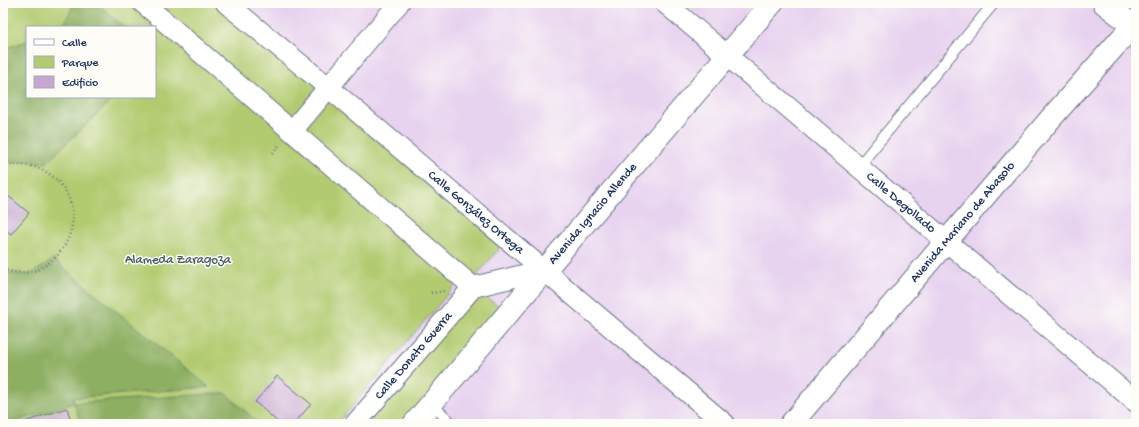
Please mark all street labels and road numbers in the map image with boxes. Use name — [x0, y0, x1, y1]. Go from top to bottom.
street label: Avenida Mariano de Abasolo — [907, 158, 1019, 286]
street label: Avenida Ignacio Allende — [545, 160, 640, 268]
street label: Calle González Ortega — [425, 167, 528, 258]
street label: Calle Degollado — [863, 169, 939, 237]
street label: Calle Donato Guerra — [372, 308, 456, 403]

